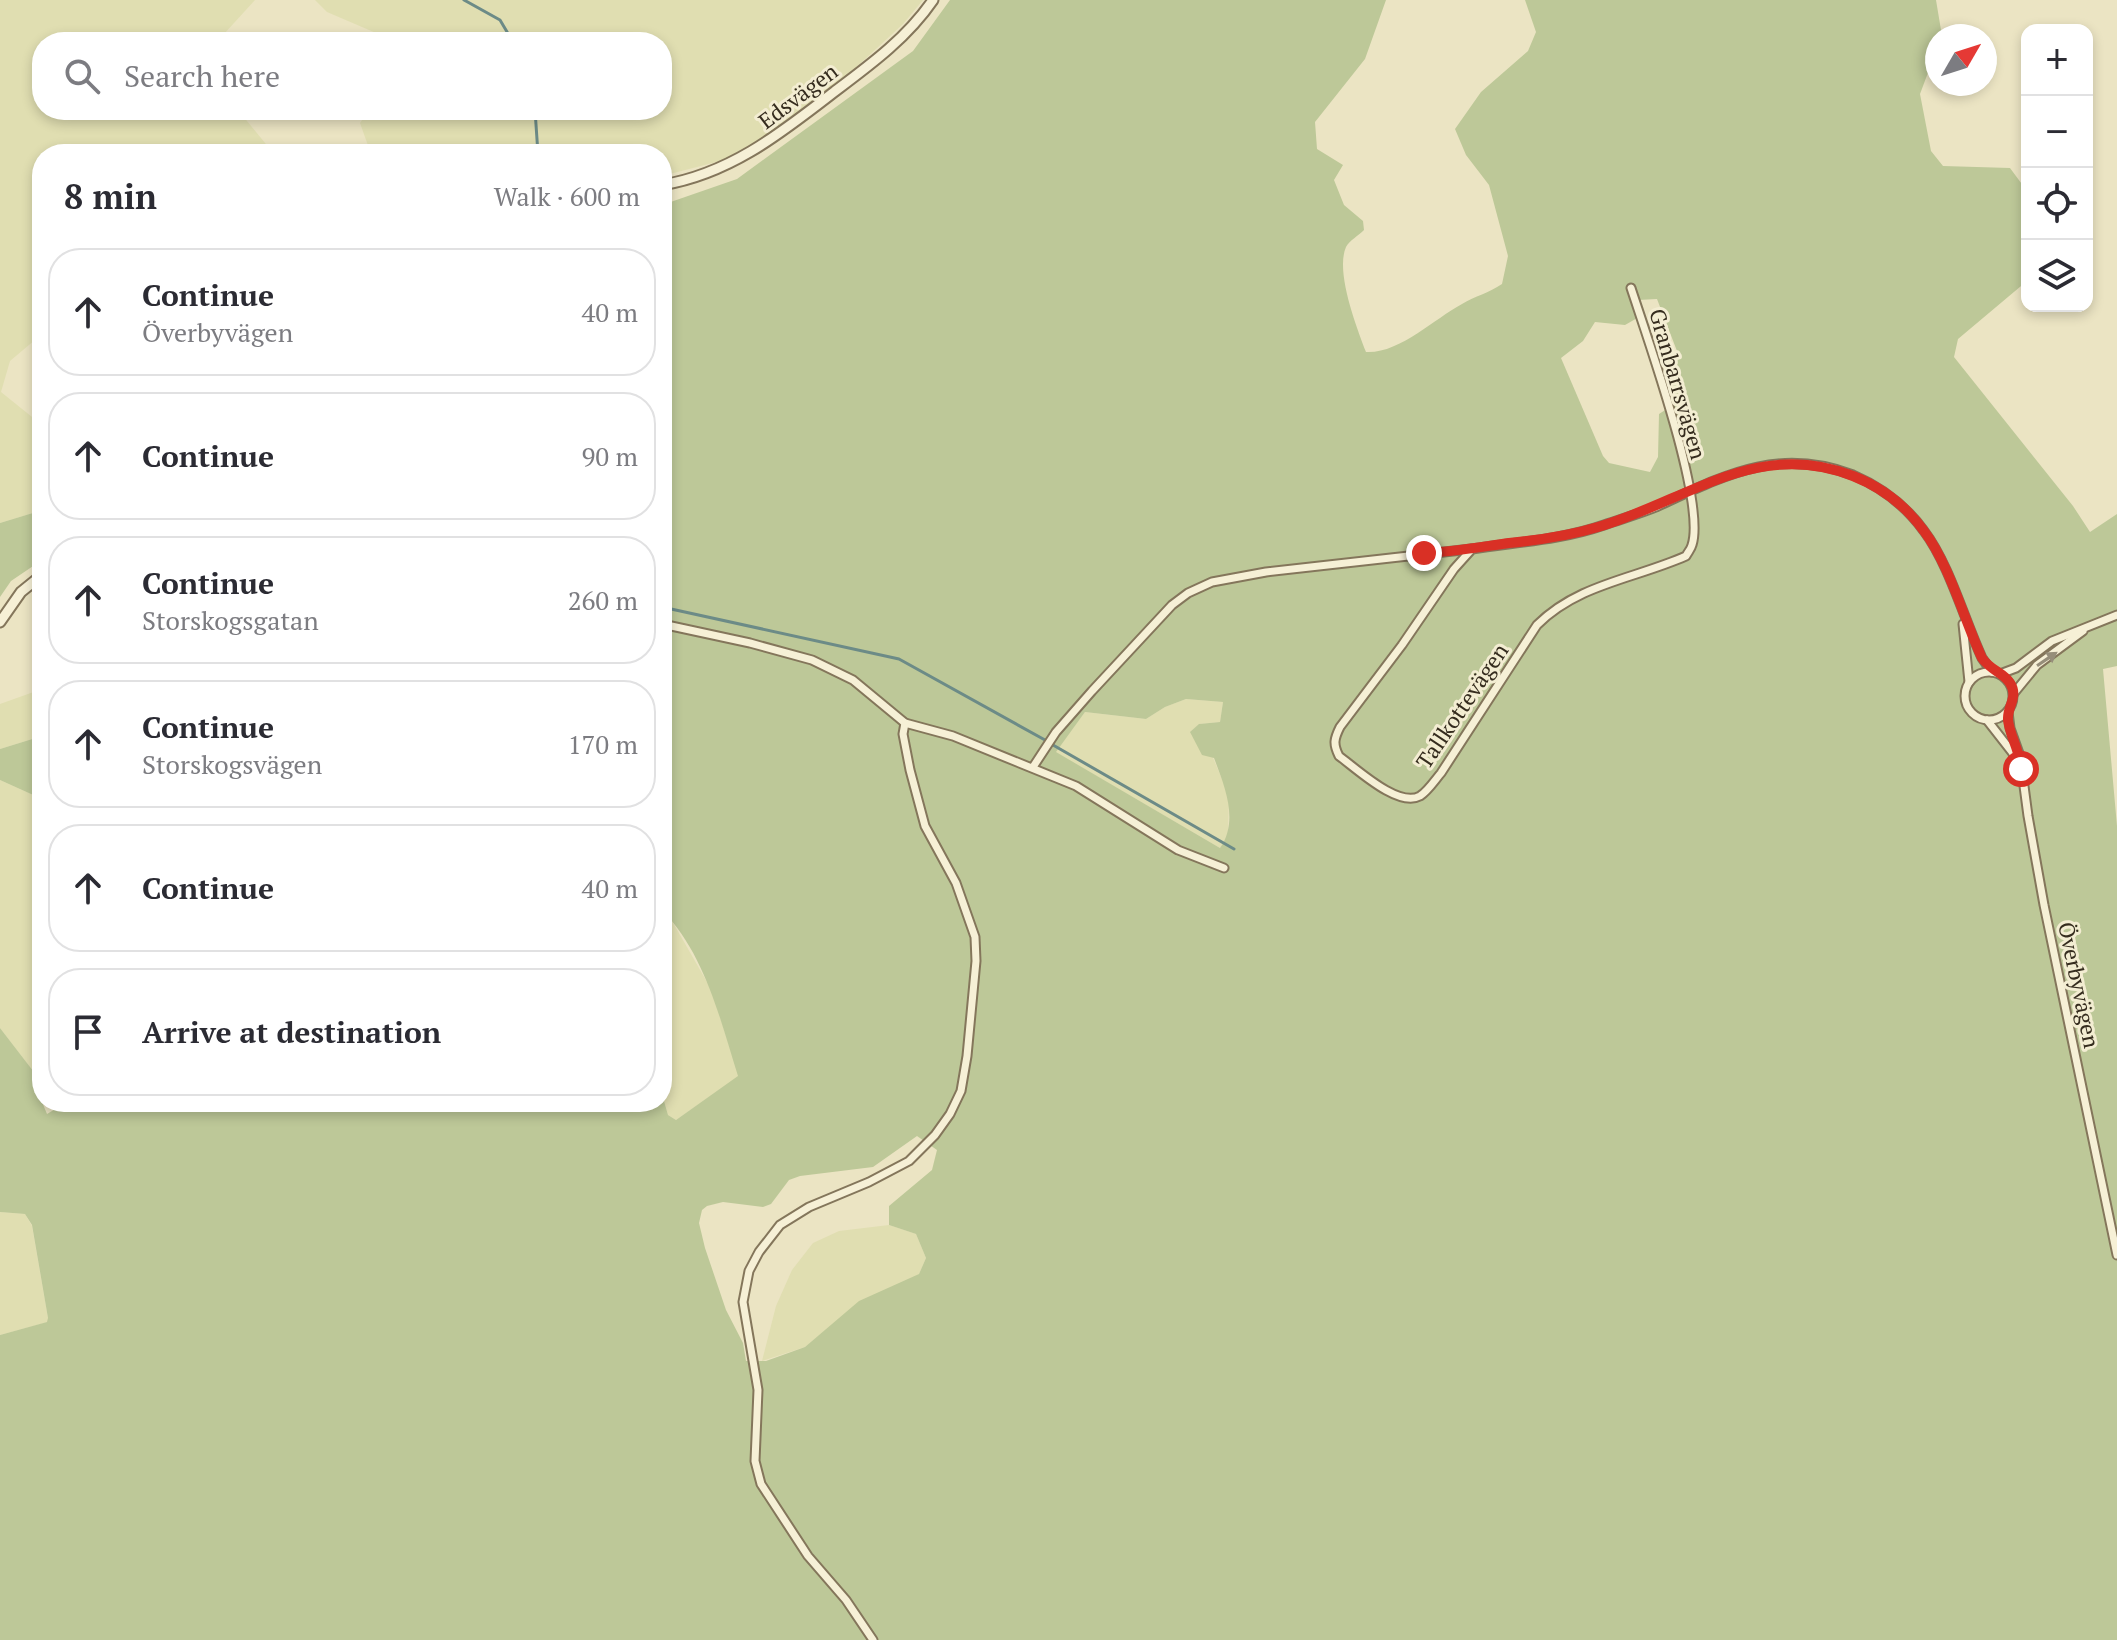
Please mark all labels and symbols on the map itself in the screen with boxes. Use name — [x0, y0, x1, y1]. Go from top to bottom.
north arrow — [1925, 24, 1997, 96]
street label: Edsvägen — [752, 56, 843, 135]
street label: Granbarrsvägen — [1643, 305, 1714, 462]
route end — [1406, 535, 1442, 571]
street label: Tallkottevägen — [1409, 637, 1514, 774]
one-way arrow — [2036, 651, 2057, 666]
route start — [2003, 751, 2039, 787]
street label: Överbyvägen — [2052, 919, 2107, 1050]

